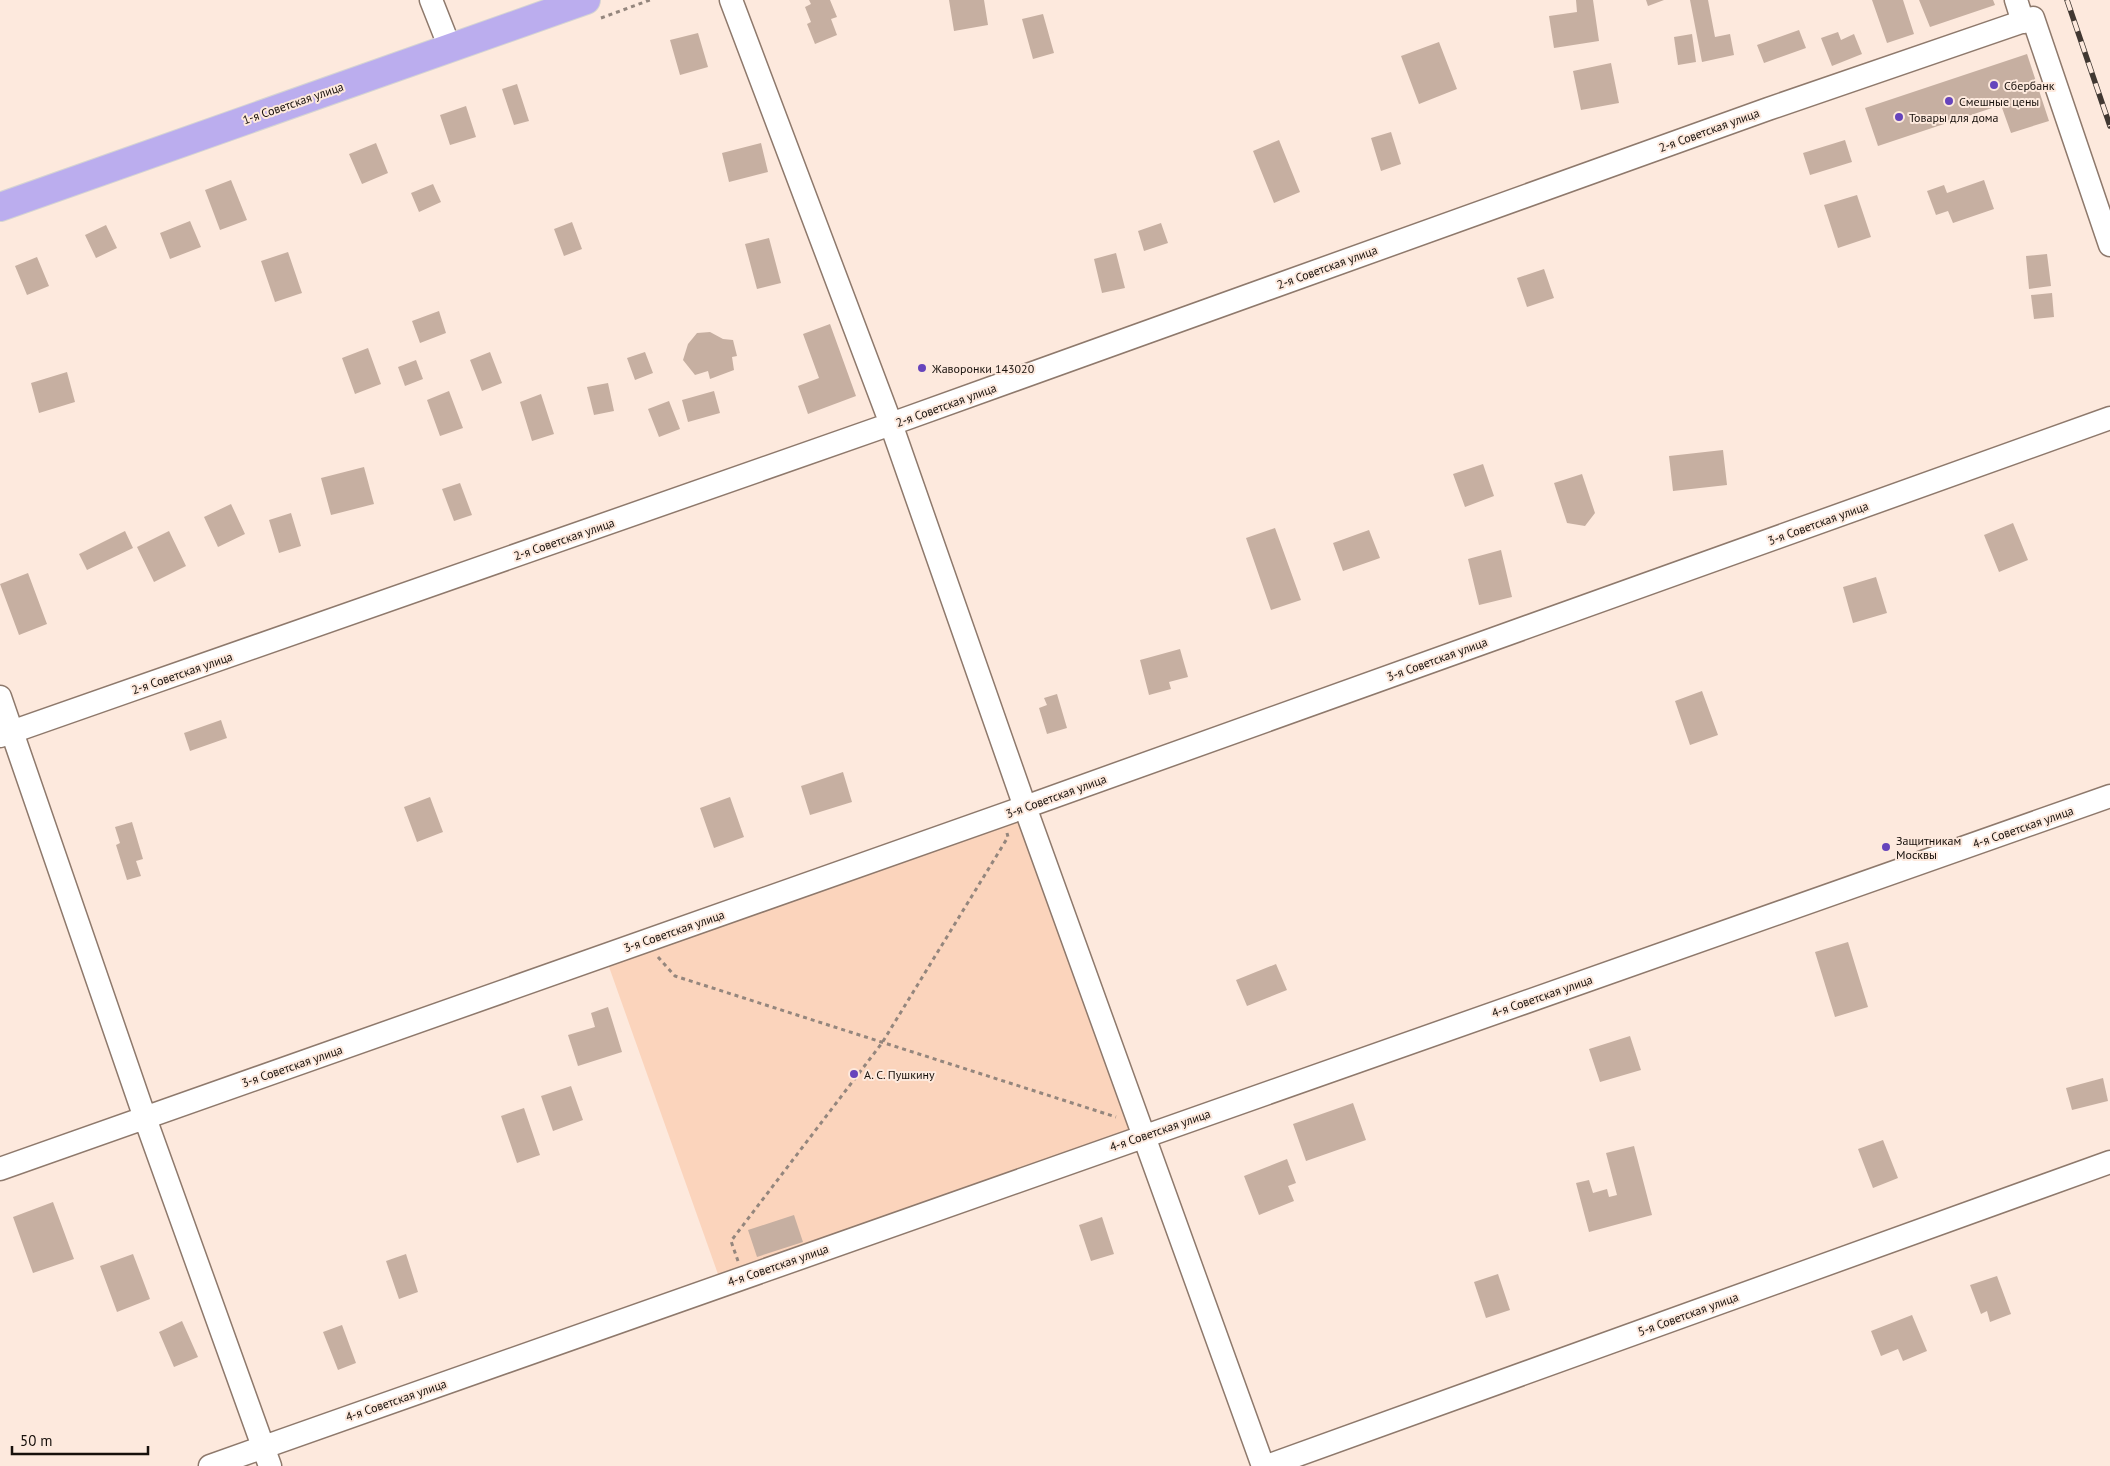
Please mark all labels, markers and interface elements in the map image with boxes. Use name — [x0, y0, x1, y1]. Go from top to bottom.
place label: Сбербанк — [2004, 78, 2055, 93]
street label: 1-я Советская улица — [241, 79, 346, 127]
marker: Сбербанк — [1988, 79, 2000, 91]
place label: Смешные цены — [1959, 94, 2039, 109]
marker: Смешные цены — [1943, 95, 1955, 107]
street label: 2-я Советская улица — [1657, 105, 1761, 155]
place label: Товары для дома — [1909, 110, 1999, 125]
marker: Товары для дома — [1893, 111, 1905, 123]
street label: 2-я Советская улица — [1275, 242, 1379, 292]
place label: Жаворонки 143020 — [931, 361, 1035, 376]
marker: Жаворонки 143020 — [916, 362, 928, 374]
street label: 2-я Советская улица — [894, 380, 998, 430]
street label: 3-я Советская улица — [1766, 498, 1870, 548]
street label: 2-я Советская улица — [512, 515, 617, 563]
street label: 3-я Советская улица — [1385, 634, 1489, 684]
street label: 2-я Советская улица — [130, 649, 235, 697]
street label: 3-я Советская улица — [1004, 771, 1108, 821]
street label: 4-я Советская улица — [1971, 803, 2076, 851]
place label: Защитникам Москвы — [1896, 833, 1961, 862]
marker: Защитникам Москвы — [1880, 841, 1892, 853]
street label: 3-я Советская улица — [622, 907, 727, 955]
street label: 4-я Советская улица — [1490, 972, 1595, 1020]
street label: 3-я Советская улица — [240, 1042, 345, 1090]
place label: А. С. Пушкину — [864, 1067, 935, 1082]
marker: А. С. Пушкину — [848, 1068, 860, 1080]
street label: 4-я Советская улица — [1108, 1106, 1213, 1154]
street label: 4-я Советская улица — [726, 1241, 831, 1289]
street label: 5-я Советская улица — [1636, 1289, 1740, 1339]
street label: 4-я Советская улица — [344, 1376, 449, 1424]
scale bar — [12, 1424, 149, 1456]
text: 50 m — [20, 1431, 53, 1450]

